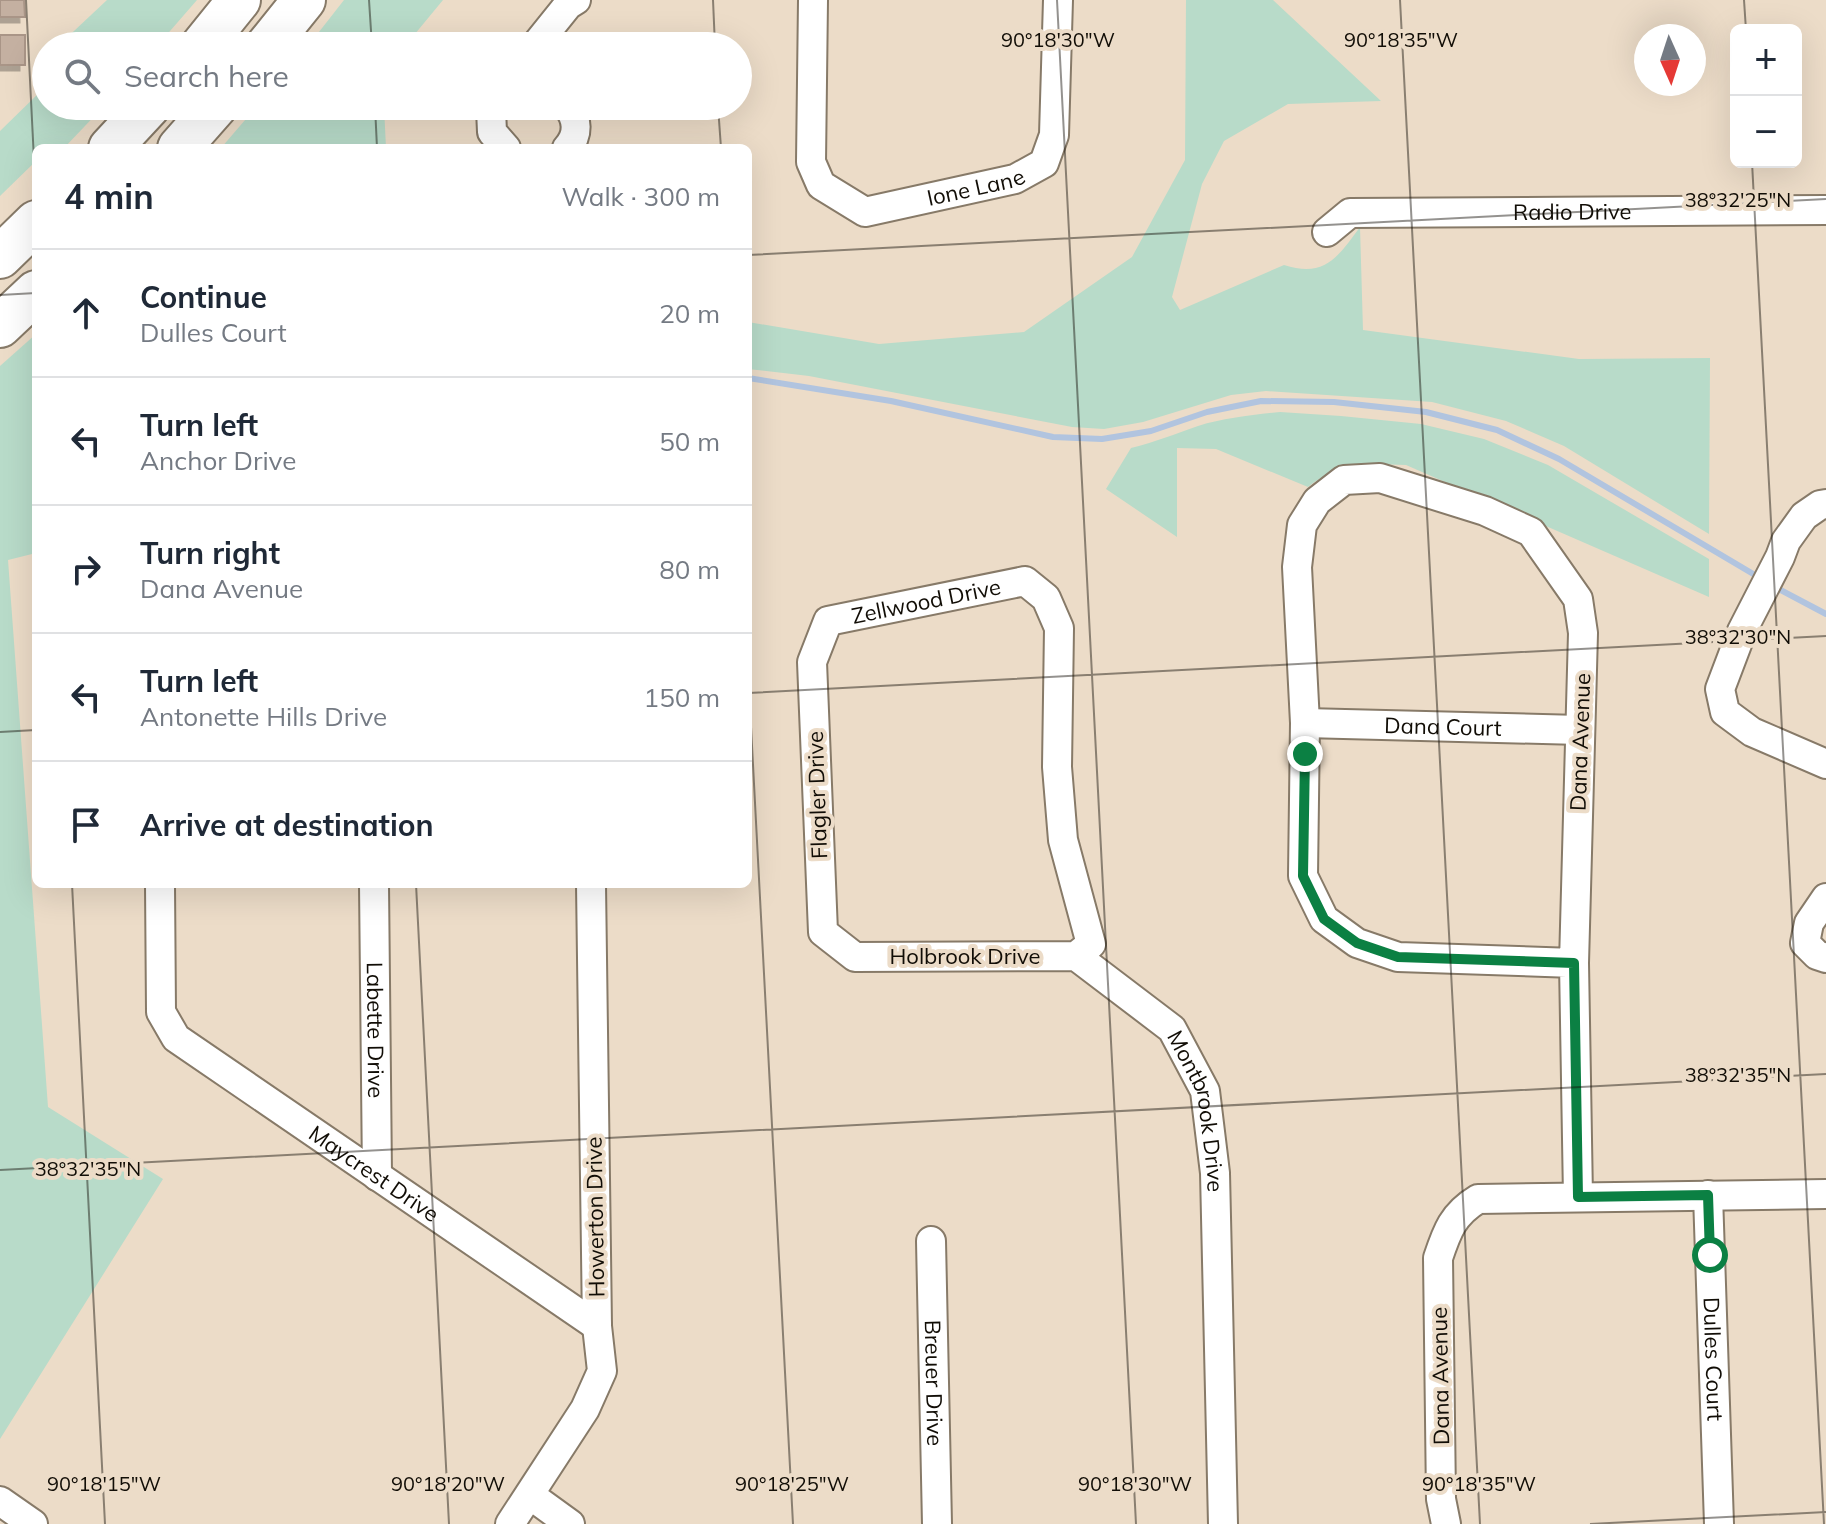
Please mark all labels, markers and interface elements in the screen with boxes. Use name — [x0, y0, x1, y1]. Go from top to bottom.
north arrow — [1634, 24, 1706, 96]
map controls — [1730, 24, 1802, 168]
button: + — [1730, 24, 1802, 96]
text: 90°18'30"W — [1001, 27, 1115, 52]
text: 90°18'35"W — [1344, 27, 1458, 52]
search box — [32, 32, 752, 120]
icon: search — [60, 54, 104, 98]
text: Search here — [124, 57, 289, 95]
button: − — [1730, 96, 1802, 168]
street label: Ione Lane — [924, 162, 1030, 212]
text: 4 min — [64, 175, 154, 218]
text: Walk · 300 m — [561, 180, 720, 213]
text: 38°32'25"N — [1685, 187, 1791, 212]
street label: Radio Drive — [1513, 197, 1631, 226]
text: Continue — [140, 278, 267, 316]
icon: ahead — [64, 291, 108, 335]
text: 20 m — [659, 297, 720, 330]
text: Dulles Court — [140, 316, 287, 349]
text: Turn left — [140, 406, 258, 444]
icon: left — [64, 419, 108, 463]
text: 50 m — [659, 425, 720, 458]
text: Anchor Drive — [140, 444, 296, 477]
text: Turn right — [140, 534, 280, 572]
icon: right — [64, 547, 108, 591]
text: 80 m — [659, 553, 720, 586]
text: Dana Avenue — [140, 572, 303, 605]
street label: Zellwood Drive — [849, 572, 1003, 630]
text: 38°32'30"N — [1685, 624, 1791, 649]
text: Turn left — [140, 662, 258, 700]
street label: Dana Avenue — [1564, 672, 1596, 812]
icon: left — [64, 675, 108, 719]
text: 150 m — [644, 681, 720, 714]
text: Antonette Hills Drive — [140, 700, 387, 733]
street label: Dana Court — [1384, 711, 1502, 742]
street label: Flagler Drive — [801, 730, 833, 860]
route end — [1287, 736, 1323, 772]
icon: arrive — [64, 803, 108, 847]
text: Arrive at destination — [140, 806, 434, 844]
street label: Holbrook Drive — [889, 942, 1041, 970]
street label: Labette Drive — [361, 962, 390, 1098]
street label: Montbrook Drive — [1161, 1025, 1229, 1192]
text: 38°32'35"N — [1685, 1062, 1791, 1087]
street label: Maycrest Drive — [304, 1119, 445, 1228]
street label: Howerton Drive — [580, 1136, 610, 1298]
text: 38°32'35"N — [35, 1156, 141, 1181]
route start — [1692, 1237, 1728, 1273]
street label: Dulles Court — [1697, 1296, 1730, 1422]
street label: Dana Avenue — [1425, 1307, 1455, 1445]
street label: Breuer Drive — [919, 1319, 949, 1446]
text: 90°18'15"W — [47, 1471, 161, 1496]
text: 90°18'20"W — [391, 1471, 505, 1496]
text: 90°18'25"W — [735, 1471, 849, 1496]
text: 90°18'30"W — [1078, 1471, 1192, 1496]
text: 90°18'35"W — [1422, 1471, 1536, 1496]

